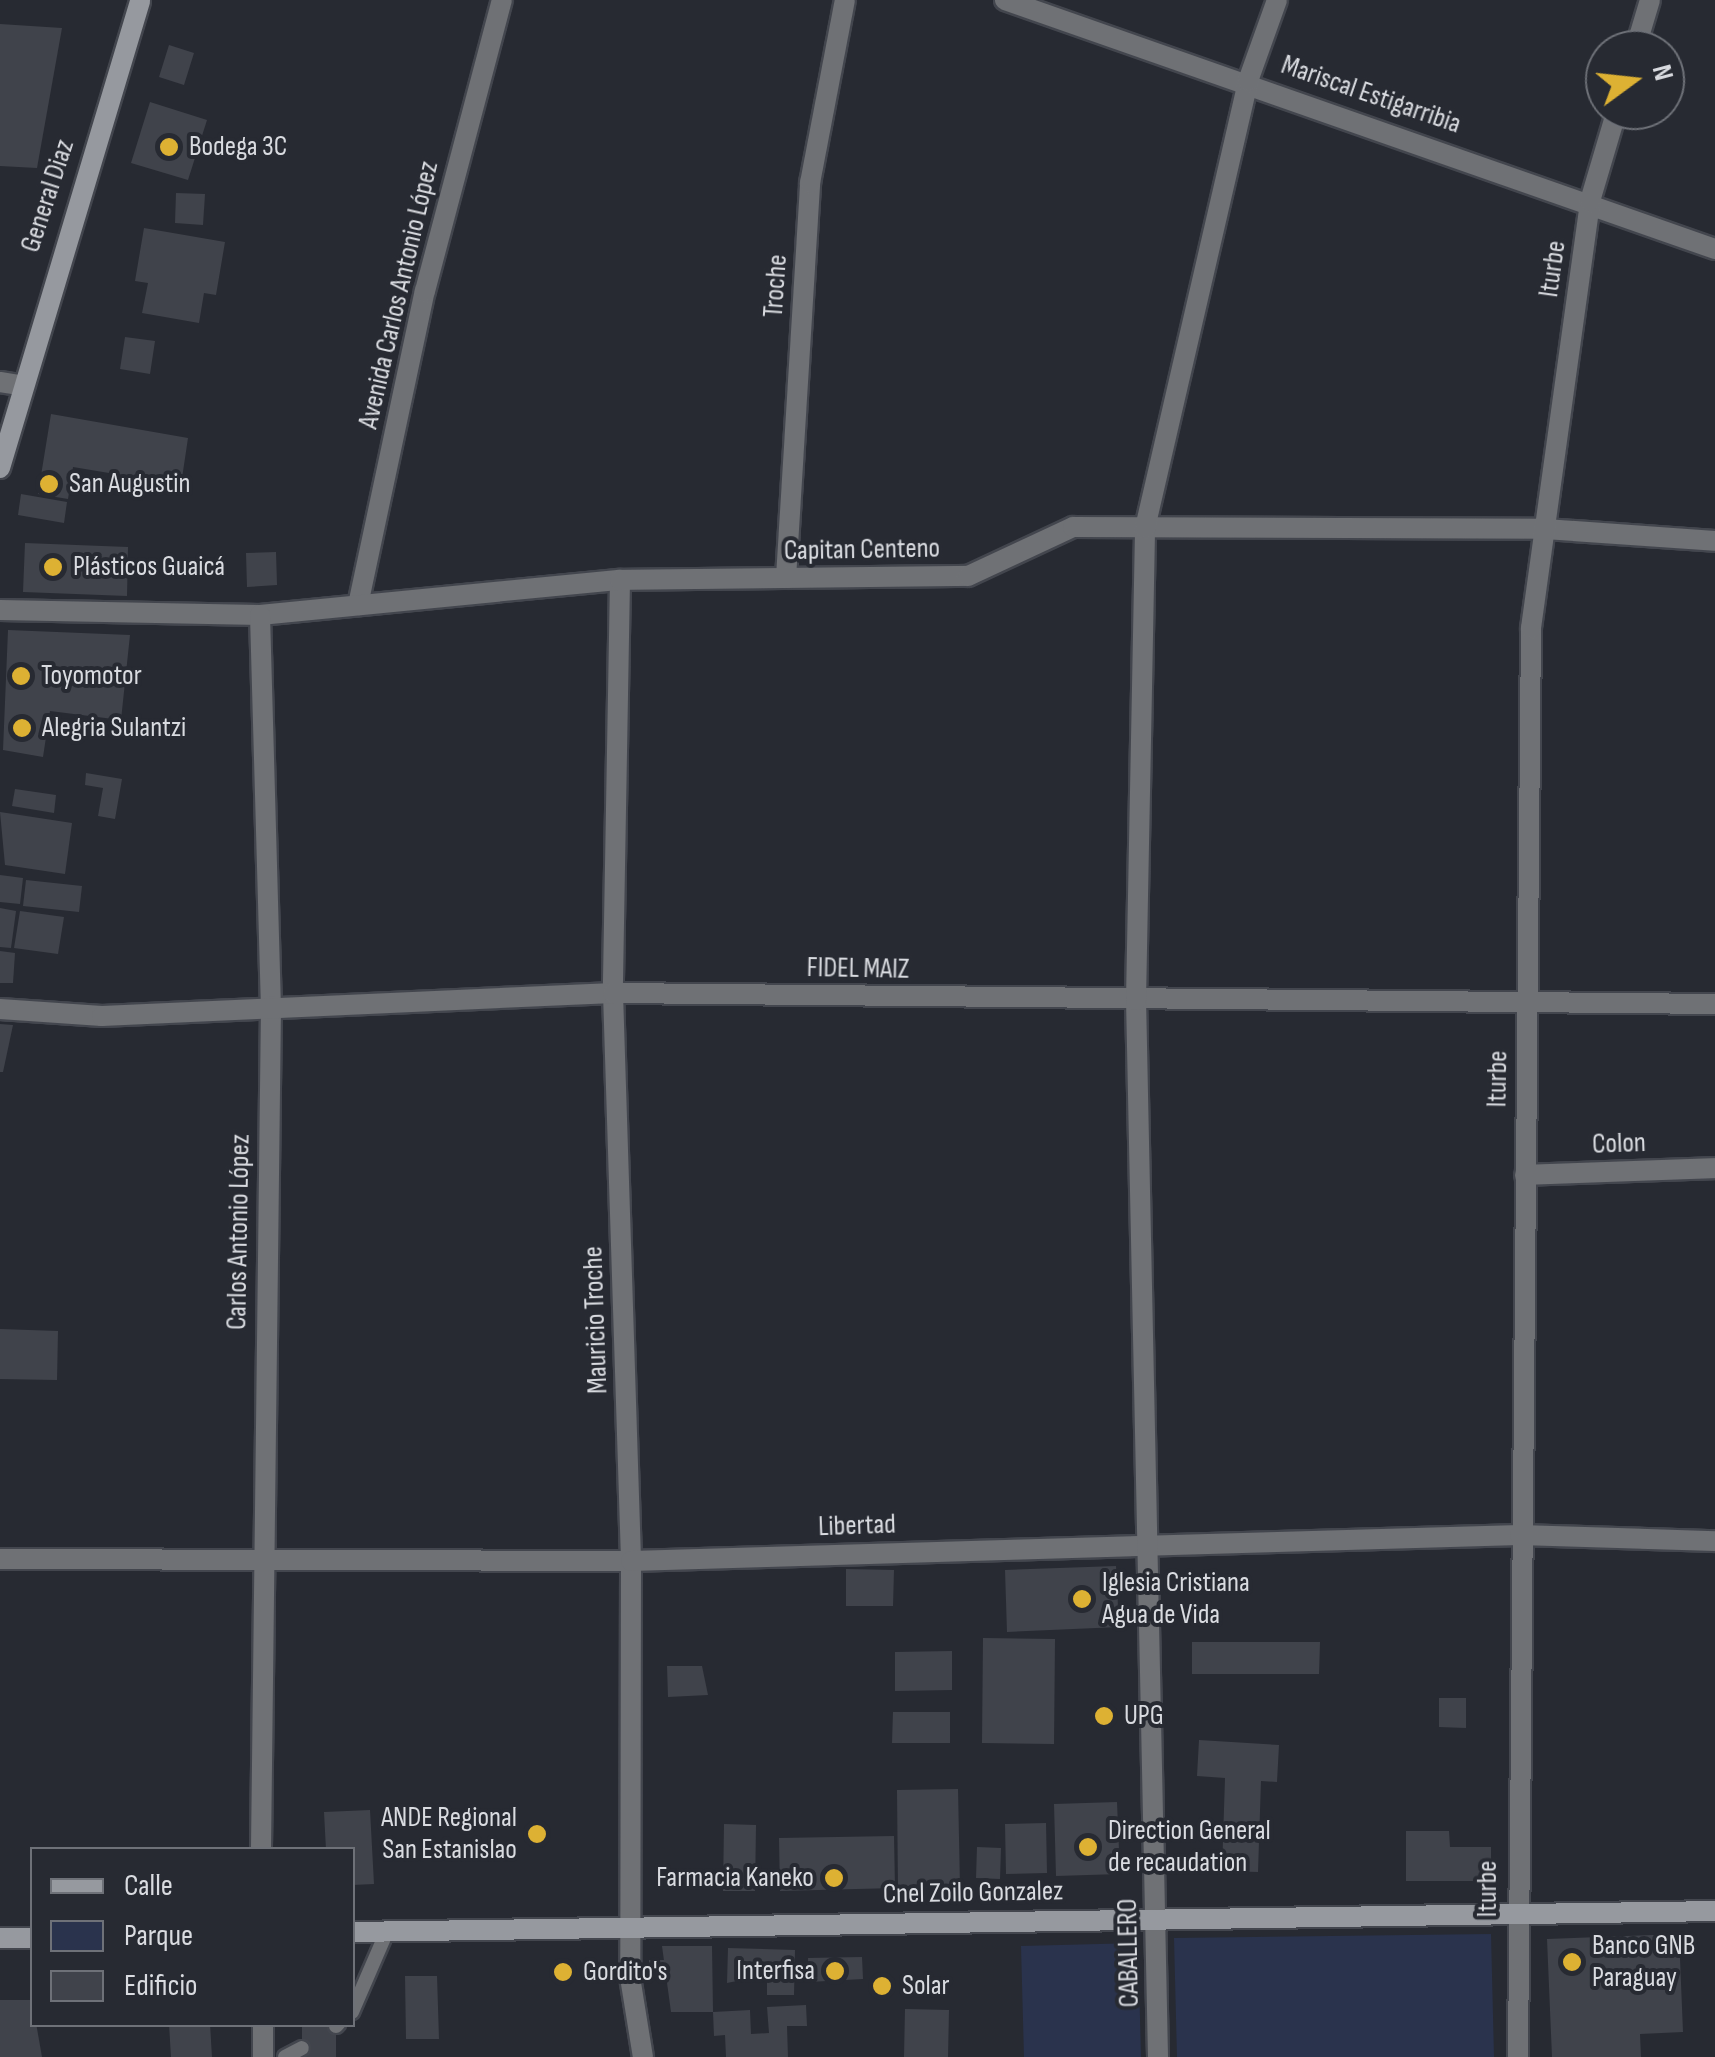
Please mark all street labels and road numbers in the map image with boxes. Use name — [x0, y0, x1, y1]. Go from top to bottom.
street label: Mariscal Estigarribia — [1277, 49, 1465, 141]
street label: General Diaz — [14, 135, 82, 257]
street label: Avenida Carlos Antonio López — [352, 158, 446, 432]
street label: Iturbe — [1532, 239, 1574, 299]
street label: Troche — [757, 253, 795, 319]
street label: Capitan Centeno — [784, 532, 940, 568]
street label: FIDEL MAIZ — [806, 951, 910, 987]
street label: Iturbe — [1481, 1050, 1515, 1108]
street label: Colon — [1592, 1126, 1646, 1162]
street label: Carlos Antonio López — [220, 1134, 258, 1330]
street label: Mauricio Troche — [577, 1246, 615, 1394]
street label: Libertad — [818, 1508, 896, 1544]
street label: Iturbe — [1471, 1861, 1505, 1917]
street label: Cnel Zoilo Gonzalez — [882, 1875, 1064, 1911]
street label: CABALLERO — [1111, 1898, 1147, 2008]

